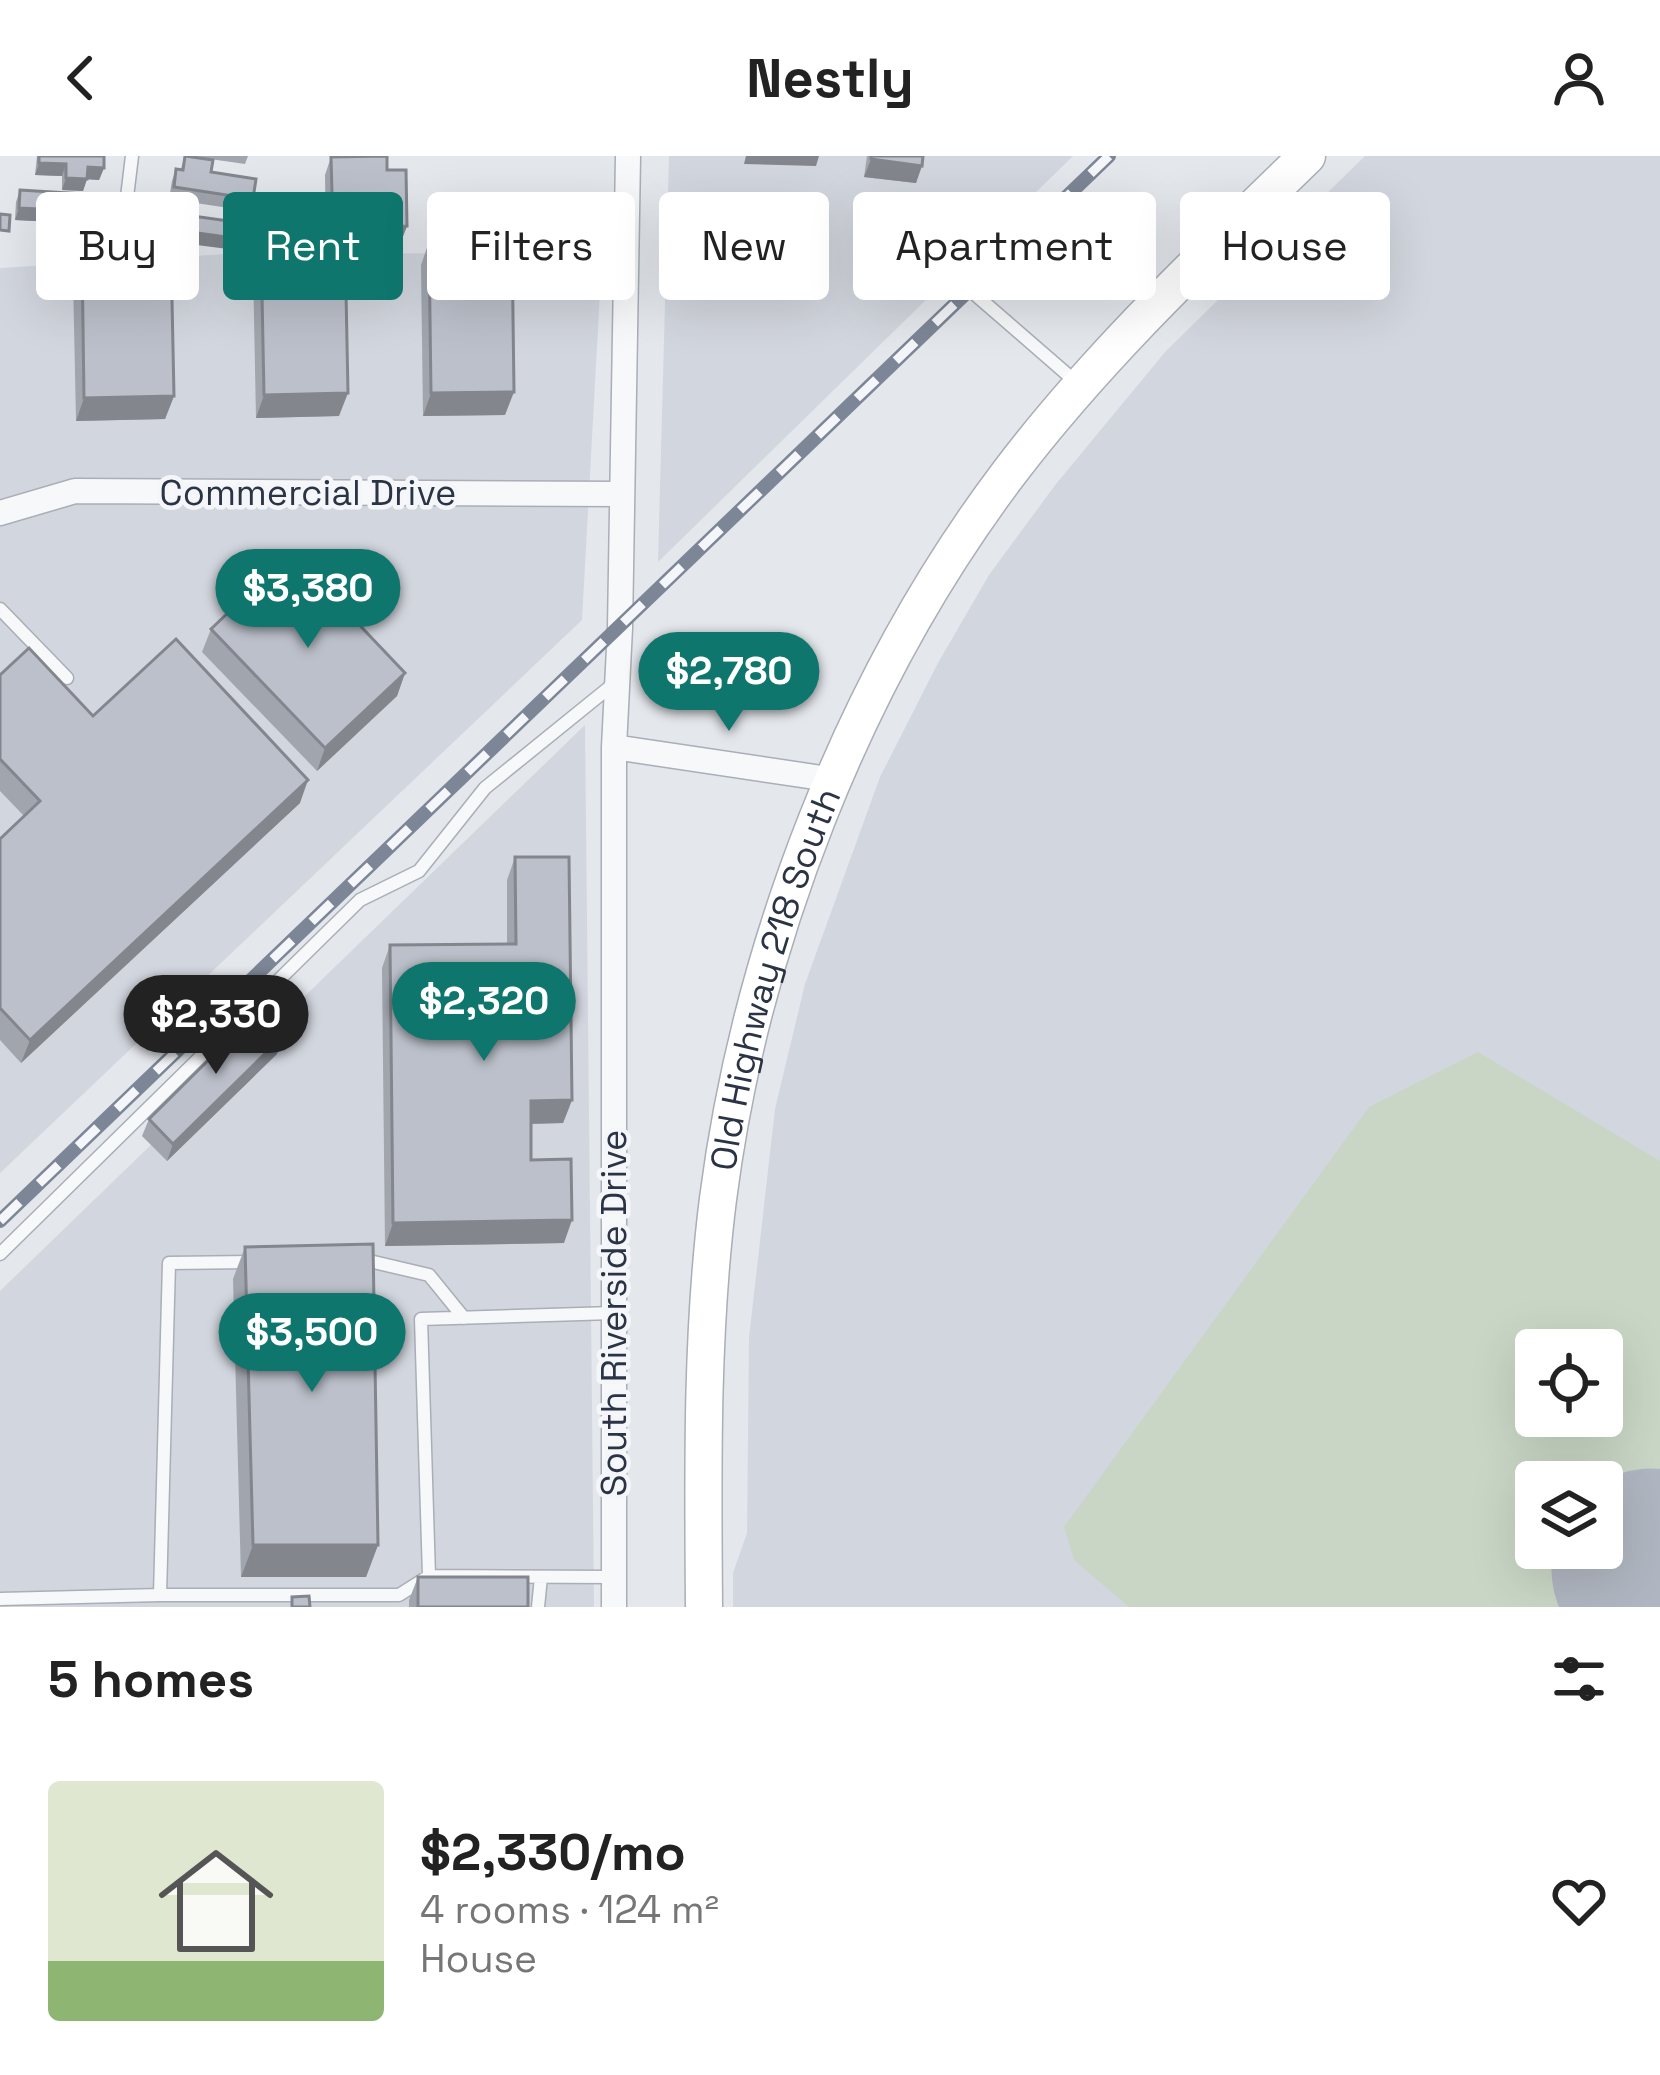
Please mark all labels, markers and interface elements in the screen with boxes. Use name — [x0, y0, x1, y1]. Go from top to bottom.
text: Nestly — [746, 44, 914, 113]
icon: back — [48, 45, 114, 111]
icon: person — [1546, 45, 1612, 111]
chip: Buy — [36, 192, 199, 300]
chip: Rent — [223, 192, 403, 300]
chip: Filters — [427, 192, 635, 300]
chip: New — [659, 192, 829, 300]
chip: Apartment — [853, 192, 1156, 300]
chip: House — [1180, 192, 1390, 300]
street label: Commercial Drive — [160, 470, 456, 516]
pin: $3,380 — [210, 549, 406, 651]
text: $3,380 — [242, 563, 374, 612]
pin: $2,780 — [631, 632, 827, 734]
text: $2,780 — [665, 646, 793, 695]
street label: Old Highway 218 South — [700, 781, 851, 1174]
pin: $2,320 — [386, 962, 582, 1064]
pin: $2,330 — [118, 975, 314, 1077]
text: $2,320 — [419, 976, 549, 1025]
text: $2,330 — [151, 989, 281, 1038]
street label: South Riverside Drive — [591, 1130, 637, 1496]
pin: $3,500 — [214, 1293, 410, 1395]
text: $3,500 — [246, 1307, 378, 1356]
map controls — [1515, 1329, 1623, 1569]
button: locate — [1515, 1329, 1623, 1437]
button: layers — [1515, 1461, 1623, 1569]
icon: filters — [1546, 1646, 1612, 1712]
text: 5 homes — [48, 1647, 254, 1712]
text: $2,330/mo — [420, 1820, 686, 1885]
icon: home — [144, 1829, 288, 1973]
icon: heart — [1546, 1868, 1612, 1934]
text: 4 rooms · 124 m² — [420, 1885, 719, 1934]
text: House — [420, 1934, 537, 1983]

